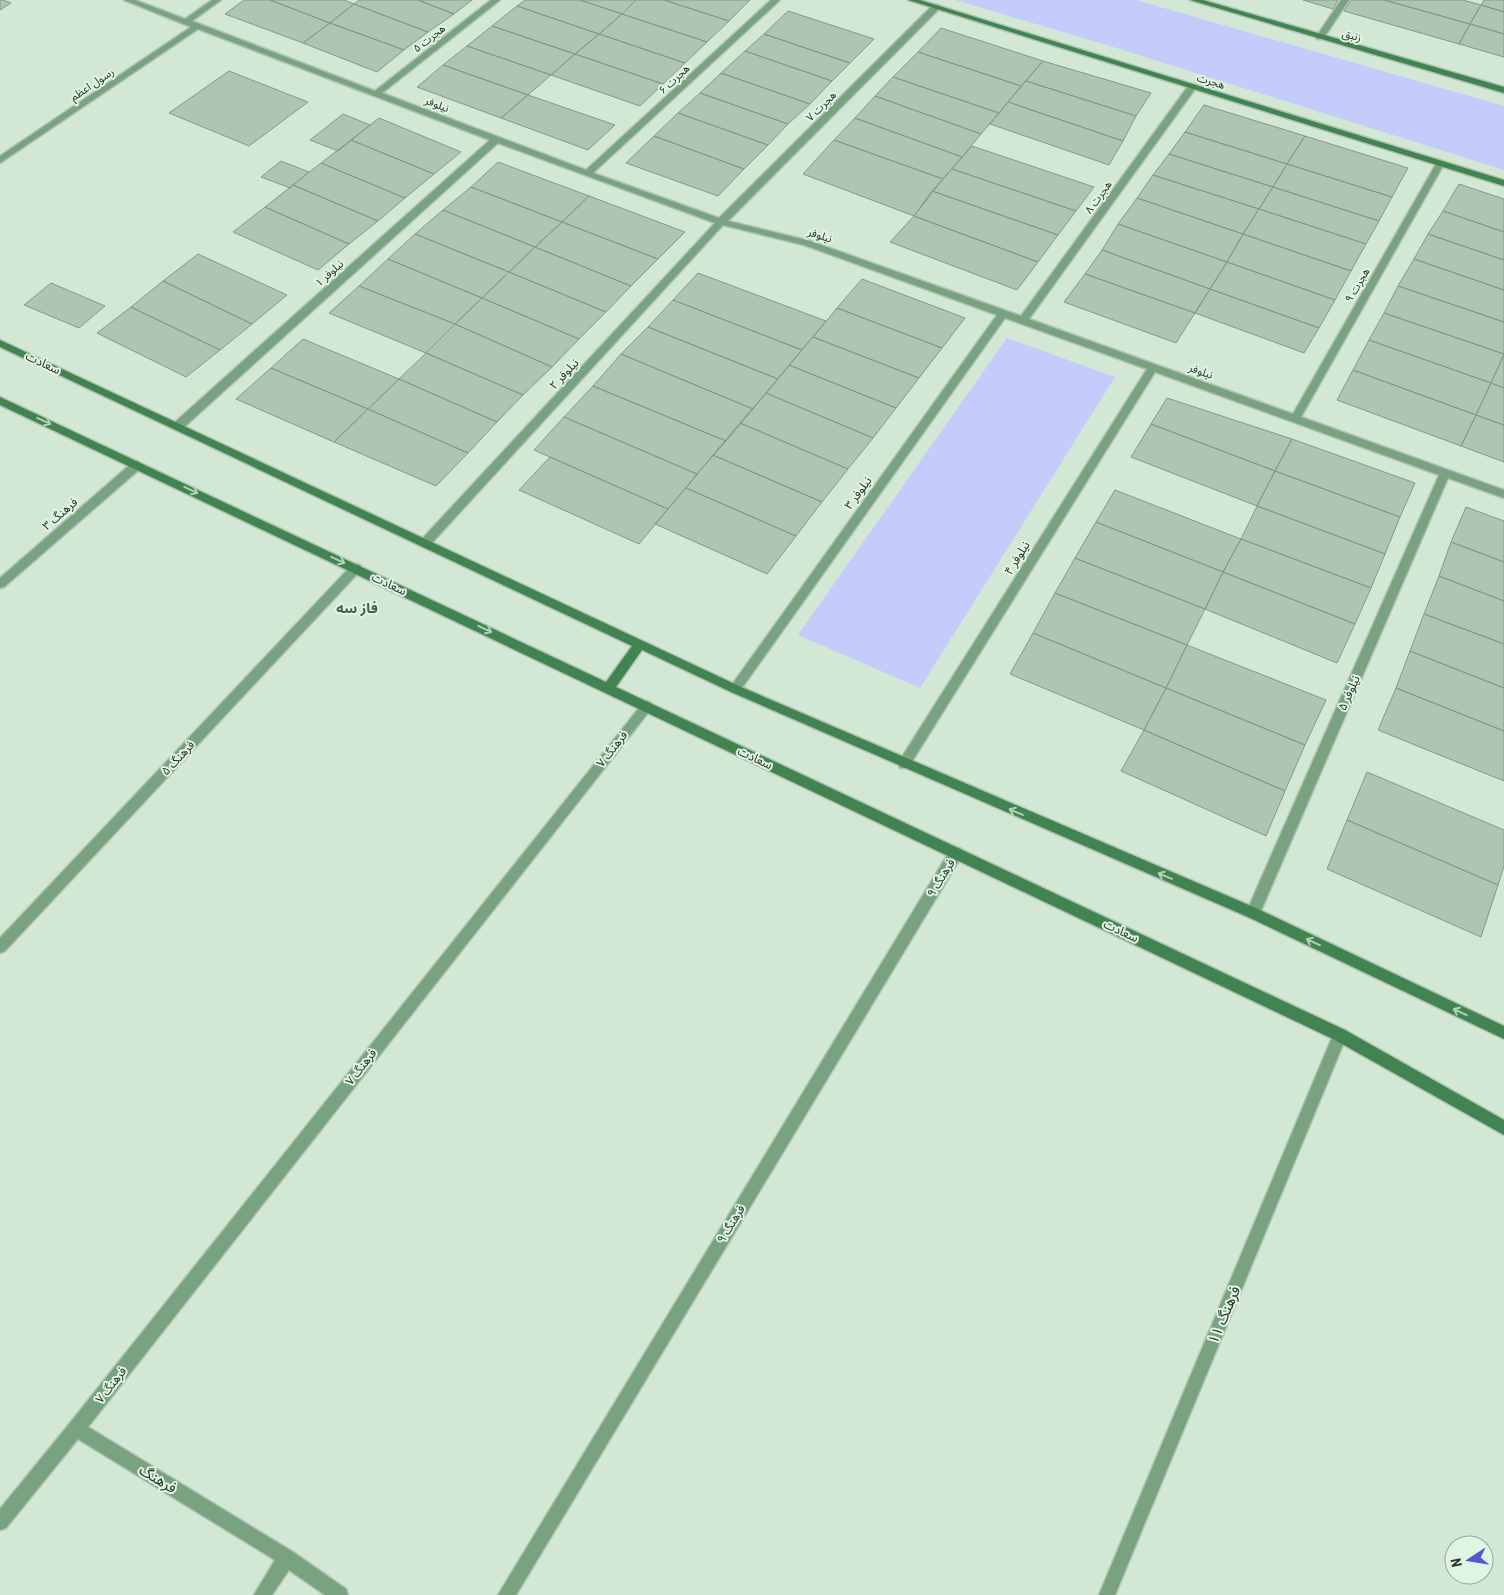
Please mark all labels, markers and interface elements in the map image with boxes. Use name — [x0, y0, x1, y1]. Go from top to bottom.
street label: هجرت ۵ — [411, 22, 448, 55]
street label: زنبق — [1341, 27, 1363, 44]
street label: هجرت ۶ — [656, 62, 692, 97]
street label: رسول اعظم — [68, 65, 118, 105]
street label: هجرت — [1195, 71, 1226, 92]
street label: هجرت ۷ — [804, 89, 839, 124]
street label: نیلوفر — [422, 94, 451, 115]
street label: هجرت ۸ — [1082, 178, 1115, 216]
street label: نیلوفر — [805, 225, 834, 246]
street label: نیلوفر ۱ — [312, 257, 346, 290]
street label: هجرت ۹ — [1342, 266, 1372, 305]
street label: سعادت — [23, 349, 63, 377]
street label: نیلوفر ۲ — [546, 356, 582, 392]
street label: نیلوفر — [1186, 361, 1215, 382]
one-way arrow — [36, 416, 51, 426]
street label: نیلوفر ۳ — [842, 474, 875, 512]
one-way arrow — [183, 486, 198, 496]
street label: فرهنگ ۳ — [40, 495, 80, 533]
street label: نیلوفر ۴ — [1001, 539, 1033, 577]
one-way arrow — [330, 555, 345, 565]
street label: سعادت — [369, 570, 409, 598]
district label: فاز سه — [336, 600, 378, 617]
one-way arrow — [477, 625, 492, 634]
street label: نیلوفر ۵ — [1335, 673, 1363, 713]
street label: فرهنگ ۷ — [594, 728, 630, 770]
street label: فرهنگ ۵ — [159, 738, 197, 778]
street label: سعادت — [735, 744, 775, 772]
one-way arrow — [1009, 806, 1024, 816]
street label: فرهنگ ۹ — [924, 856, 958, 900]
one-way arrow — [1158, 870, 1173, 880]
street label: سعادت — [1101, 917, 1141, 945]
one-way arrow — [1306, 937, 1321, 946]
one-way arrow — [1453, 1007, 1468, 1016]
street label: فرهنگ ۷ — [343, 1046, 379, 1088]
street label: فرهنگ ۹ — [714, 1202, 748, 1246]
street label: فرهنگ ۱۱ — [1204, 1283, 1244, 1347]
street label: فرهنگ ۷ — [93, 1364, 129, 1406]
street label: فرهنگ — [136, 1461, 180, 1497]
north arrow — [1444, 1535, 1494, 1585]
text: N — [1448, 1557, 1465, 1569]

